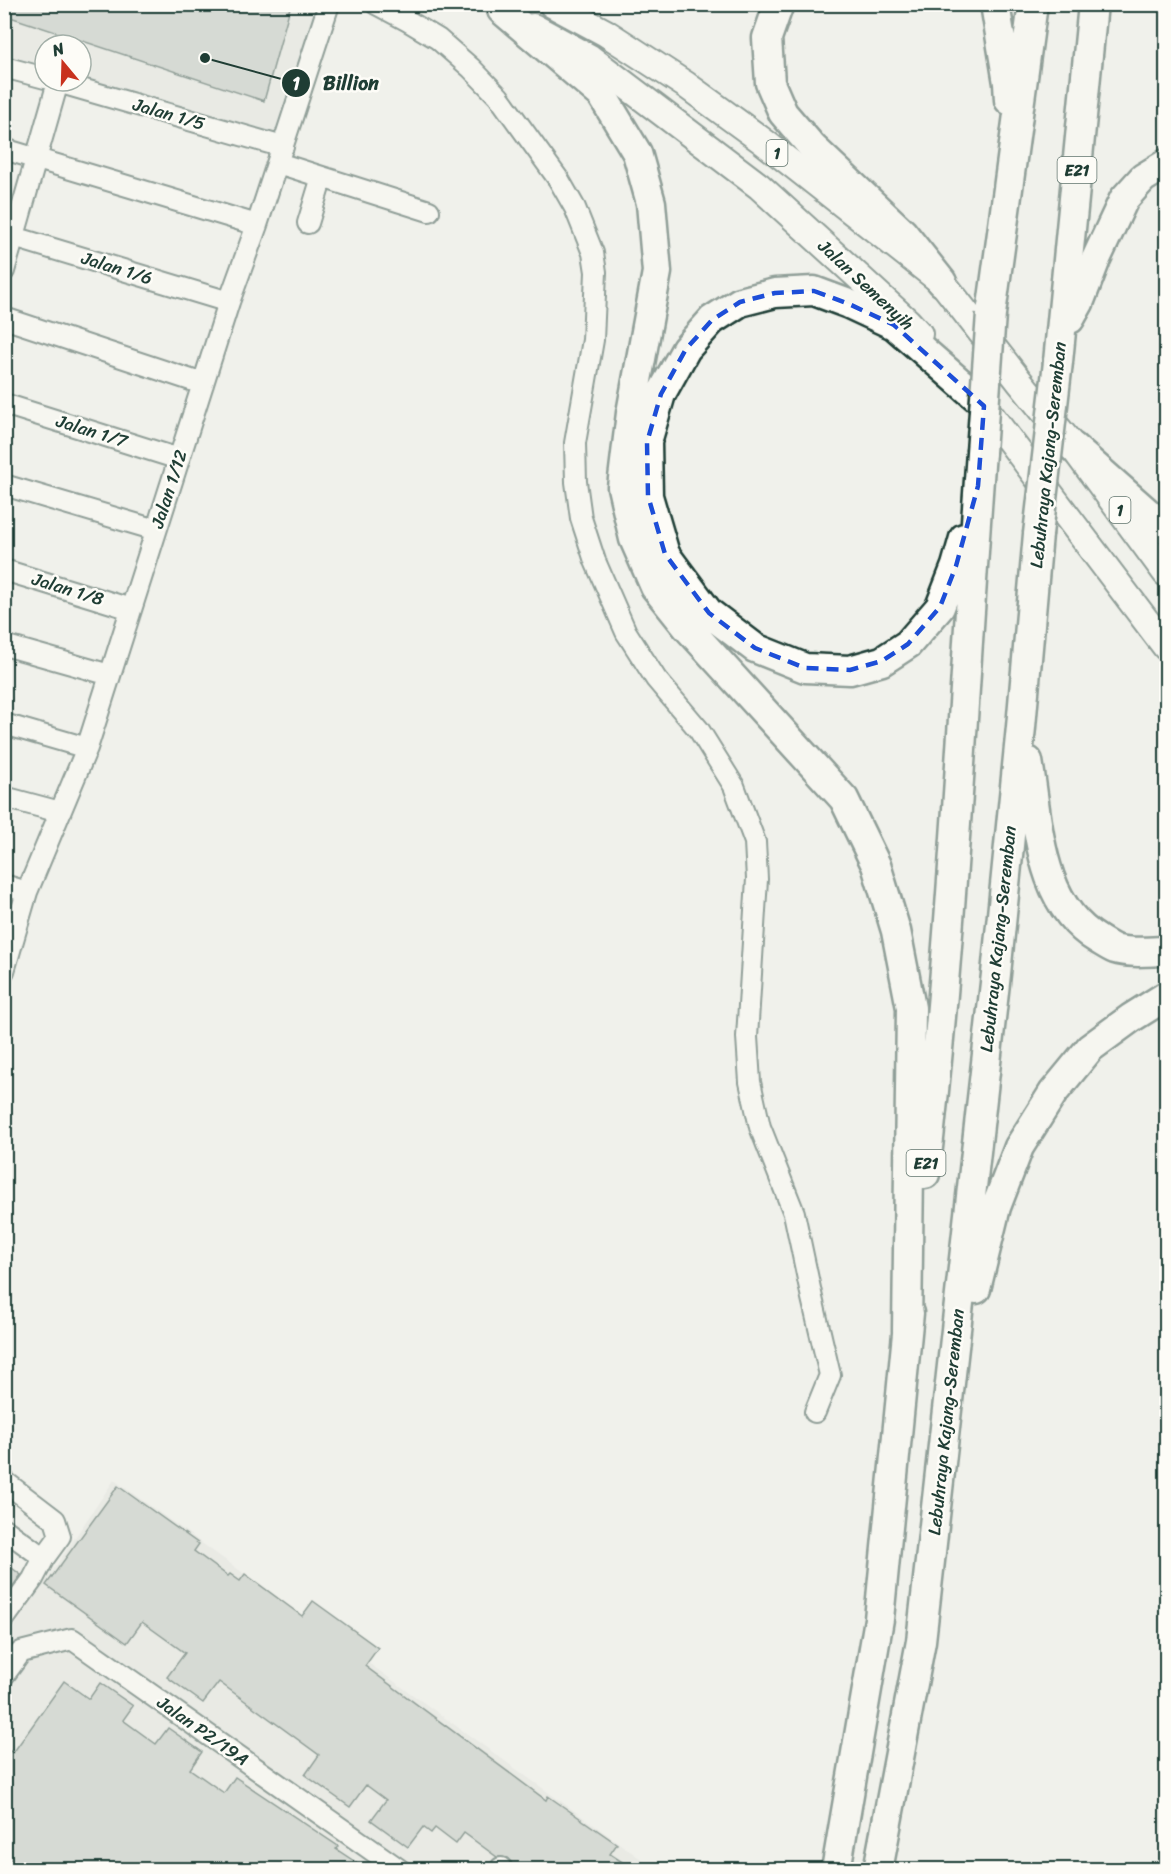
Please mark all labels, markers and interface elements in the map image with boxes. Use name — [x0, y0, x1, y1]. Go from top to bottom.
north arrow — [33, 33, 93, 93]
text: N — [47, 33, 69, 65]
callout: Billion — [281, 64, 391, 102]
text: Billion — [323, 66, 379, 101]
text: 1 — [292, 68, 300, 100]
street label: Jalan 1/5 — [128, 88, 209, 140]
road number: 1 — [766, 140, 788, 166]
road number: E21 — [1058, 157, 1096, 183]
street label: Jalan Semenyih — [810, 231, 922, 338]
street label: Jalan 1/6 — [77, 242, 157, 294]
street label: Lebuhraya Kajang-Seremban — [1020, 340, 1076, 570]
street label: Jalan 1/7 — [51, 405, 133, 457]
street label: Jalan 1/12 — [141, 446, 197, 533]
road number: 1 — [1110, 497, 1130, 523]
street label: Jalan 1/8 — [27, 563, 108, 615]
street label: Lebuhraya Kajang-Seremban — [970, 824, 1026, 1054]
road number: E21 — [906, 1150, 946, 1176]
street label: Lebuhraya Kajang-Seremban — [918, 1307, 974, 1537]
street label: Jalan P2/19A — [149, 1687, 256, 1775]

